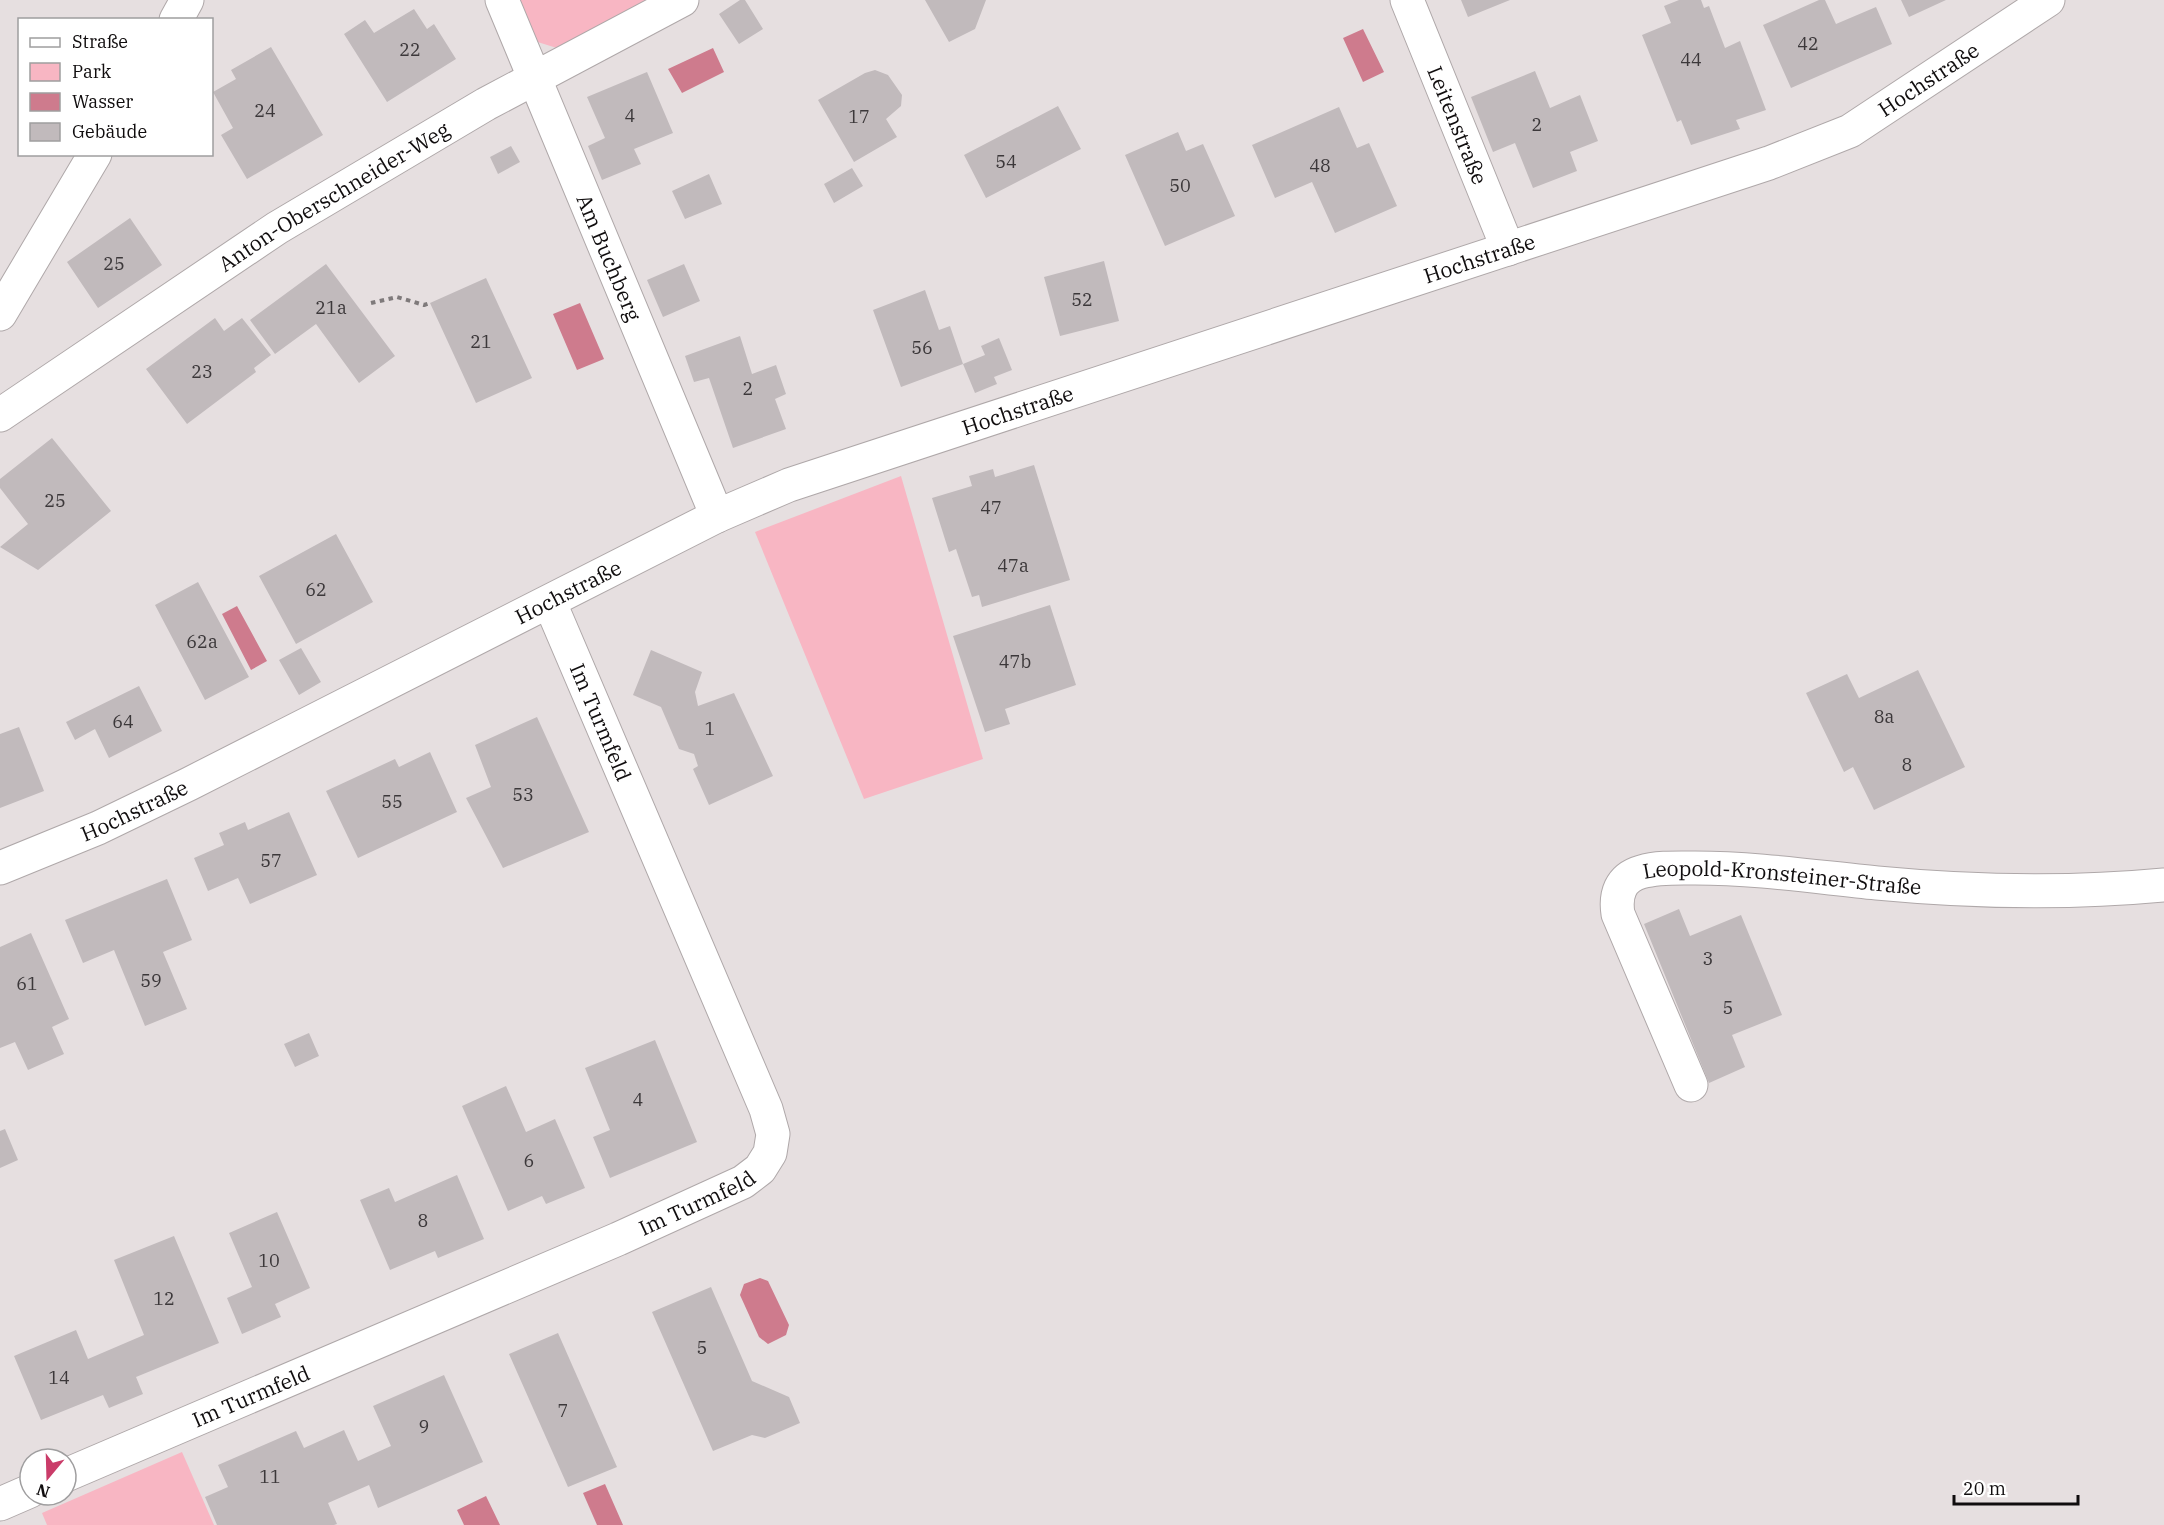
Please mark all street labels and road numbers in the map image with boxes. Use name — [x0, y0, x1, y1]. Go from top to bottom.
street label: Hochstraße — [1872, 36, 1984, 123]
street label: Leitenstraße — [1421, 62, 1494, 189]
street label: Anton-Oberschneider-Weg — [213, 115, 455, 278]
street label: Am Buchberg — [570, 190, 648, 326]
street label: Hochstraße — [1420, 227, 1539, 290]
street label: Hochstraße — [958, 379, 1077, 441]
street label: Hochstraße — [510, 553, 626, 630]
street label: Im Turmfeld — [564, 659, 638, 785]
street label: Hochstraße — [76, 773, 192, 848]
street label: Leopold-Kronsteiner-Straße — [1640, 854, 1922, 901]
street label: Im Turmfeld — [634, 1164, 761, 1242]
street label: Im Turmfeld — [188, 1358, 314, 1433]

